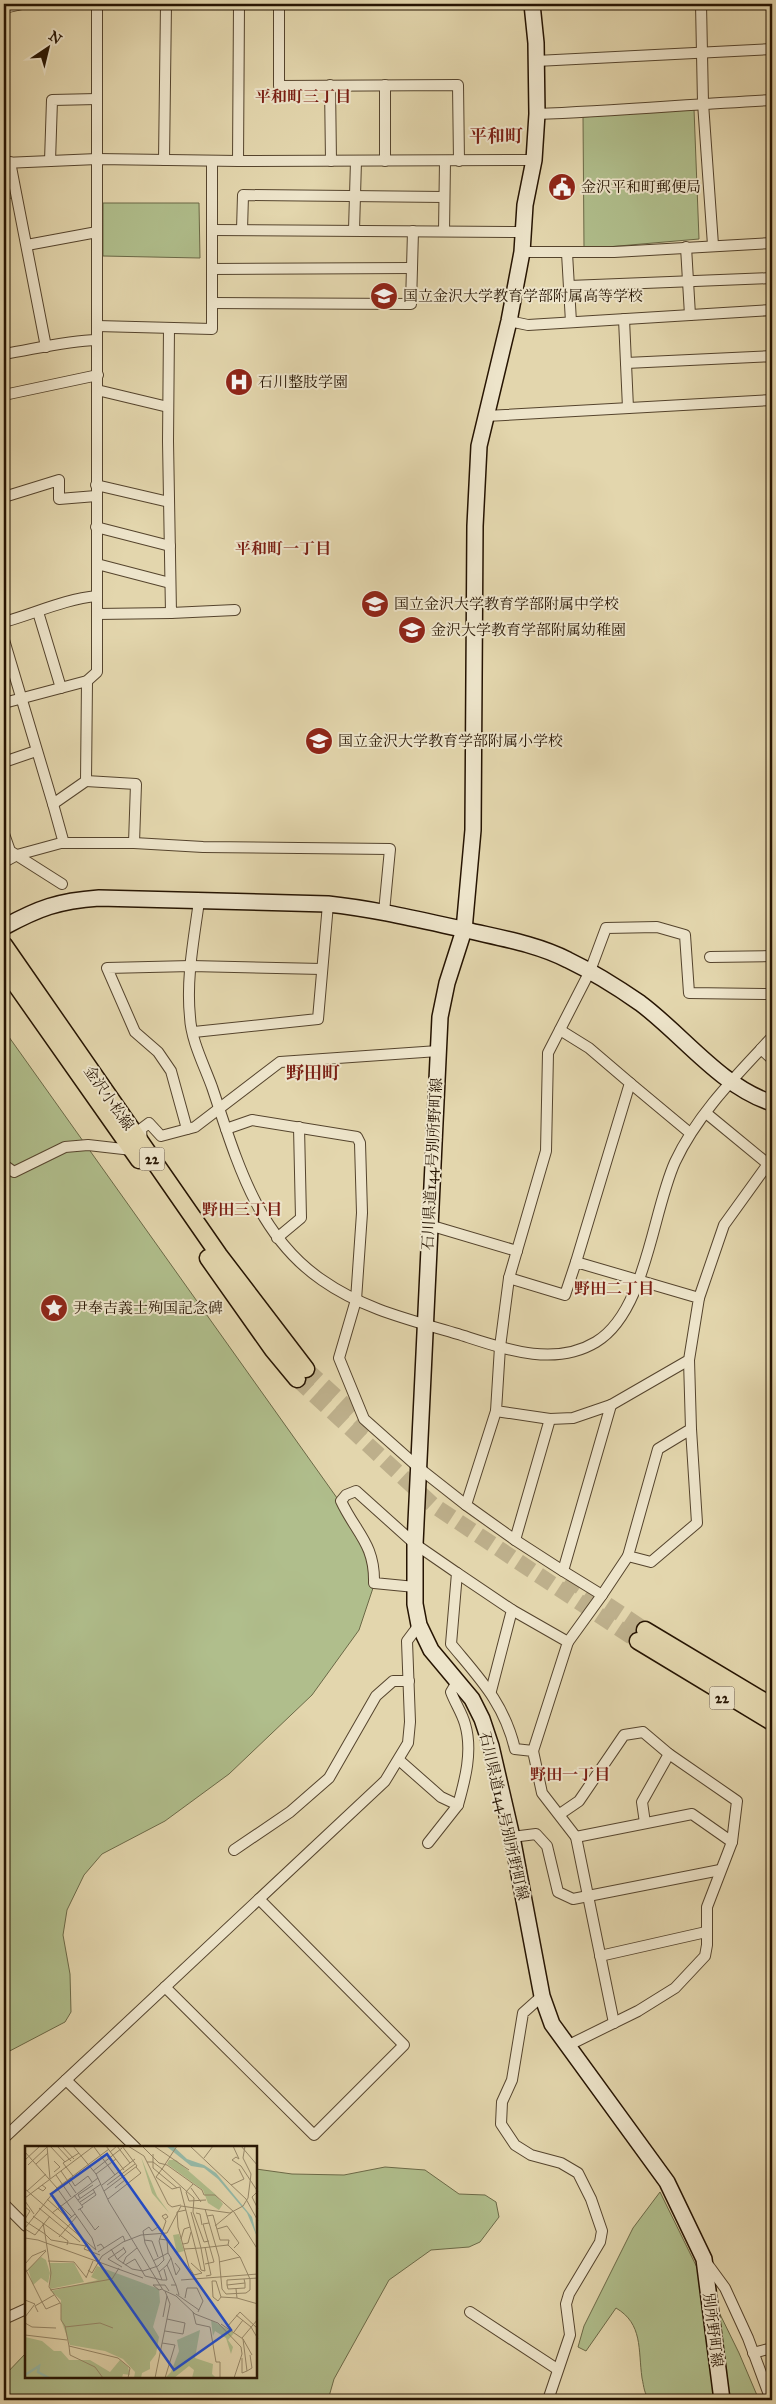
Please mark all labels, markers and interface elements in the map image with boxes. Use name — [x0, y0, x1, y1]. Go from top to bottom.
north arrow — [22, 22, 72, 72]
text: N — [45, 27, 65, 48]
district label: 平和町三丁目 — [255, 87, 351, 106]
district label: 平和町 — [469, 125, 523, 147]
public building icon: 金沢平和町郵便局 — [547, 172, 577, 202]
place label: 金沢平和町郵便局 — [581, 178, 701, 196]
school or university icon: 国立金沢大学教育学部附属高等学校 — [369, 281, 399, 311]
place label: 国立金沢大学教育学部附属高等学校 — [403, 287, 643, 305]
hospital icon: 石川整肢学園 — [224, 367, 254, 397]
place label: 石川整肢学園 — [258, 373, 348, 391]
district label: 平和町一丁目 — [235, 539, 331, 558]
school or university icon: 国立金沢大学教育学部附属中学校 — [360, 589, 390, 619]
place label: 国立金沢大学教育学部附属中学校 — [394, 595, 619, 613]
school or university icon: 金沢大学教育学部附属幼稚園 — [397, 615, 427, 645]
place label: 金沢大学教育学部附属幼稚園 — [431, 621, 626, 639]
school or university icon: 国立金沢大学教育学部附属小学校 — [304, 726, 334, 756]
place label: 国立金沢大学教育学部附属小学校 — [338, 732, 563, 750]
street label: 金沢小松線 — [80, 1062, 138, 1134]
district label: 野田町 — [286, 1062, 340, 1084]
street label: 石川県道144号別所野町線 — [418, 1077, 446, 1251]
road number: 22 — [140, 1148, 164, 1170]
district label: 野田三丁目 — [202, 1200, 282, 1219]
district label: 野田二丁目 — [574, 1279, 654, 1298]
place icon: 尹奉吉義士殉国記念碑 — [39, 1293, 69, 1323]
place label: 尹奉吉義士殉国記念碑 — [73, 1299, 223, 1317]
road number: 22 — [710, 1686, 734, 1710]
street label: 石川県道144号別所野町線 — [476, 1730, 532, 1902]
district label: 野田一丁目 — [530, 1765, 610, 1784]
inset map — [25, 2146, 258, 2379]
street label: 別所野町線 — [699, 2292, 727, 2368]

